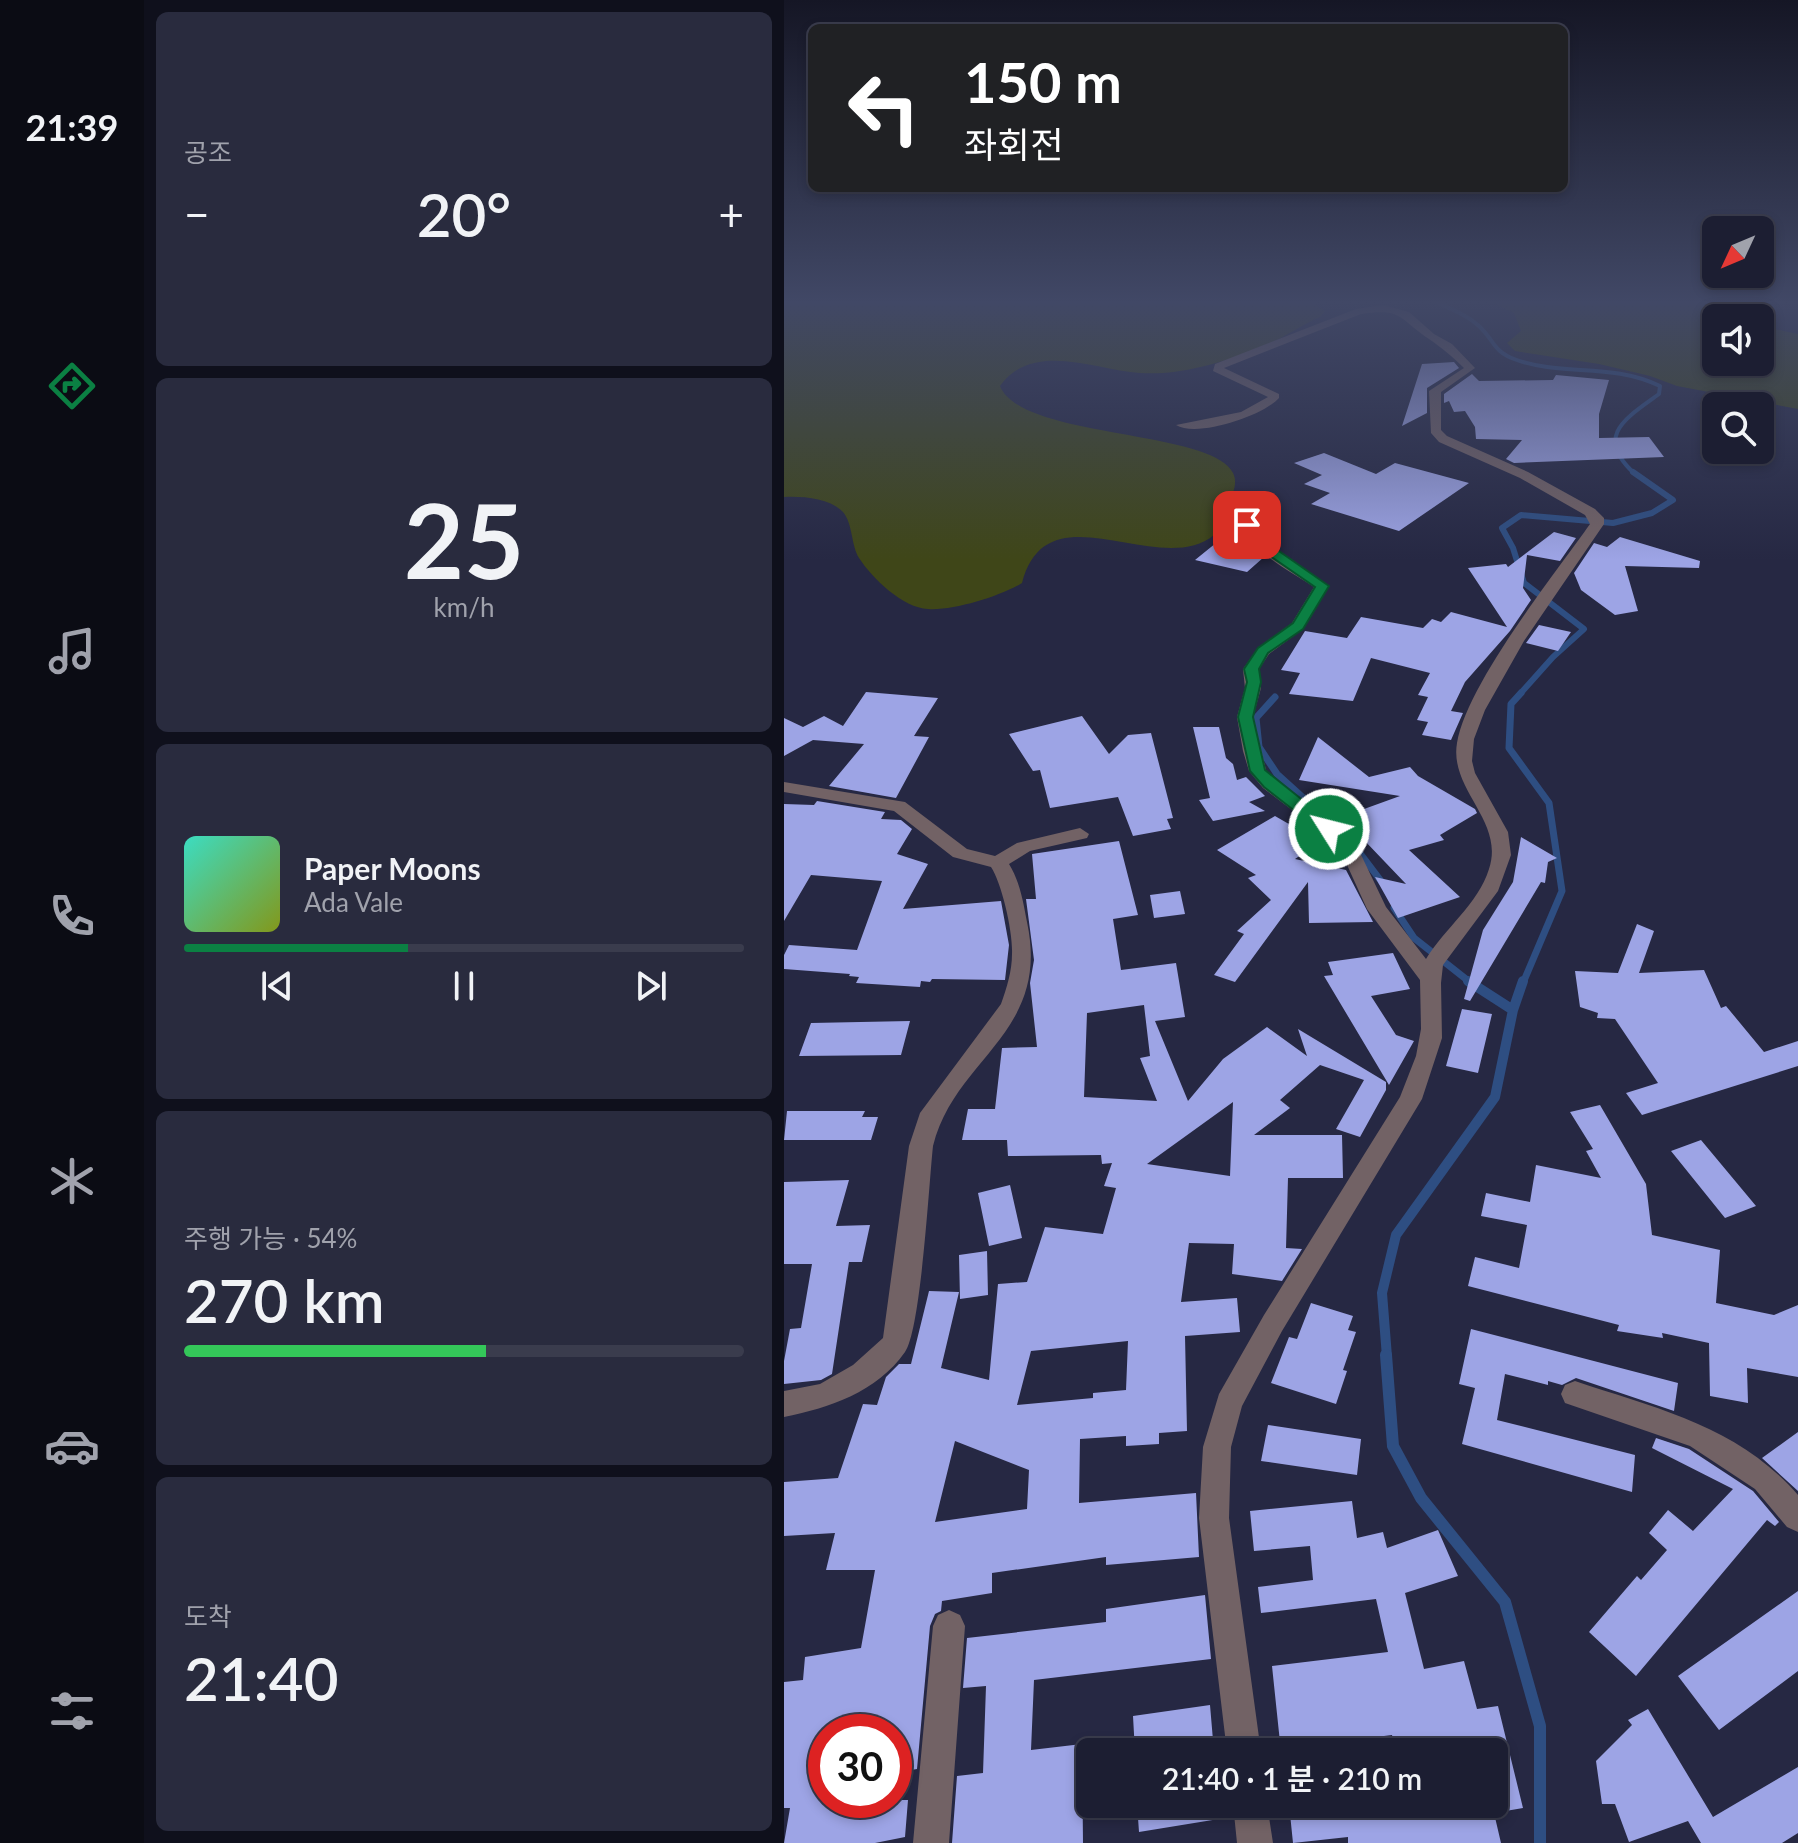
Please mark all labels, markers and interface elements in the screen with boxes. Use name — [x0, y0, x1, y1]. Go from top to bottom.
text: 150 m — [964, 48, 1122, 115]
icon: left — [832, 56, 936, 160]
text: 21:39 — [26, 105, 118, 149]
text: 좌회전 — [964, 122, 1063, 166]
text: 공조 — [184, 136, 232, 168]
text: 20° — [417, 178, 511, 250]
text: − — [184, 188, 210, 240]
text: + — [718, 188, 744, 240]
north arrow — [1702, 216, 1774, 288]
map controls — [1702, 216, 1774, 464]
button: sound — [1702, 304, 1774, 376]
icon: directions — [44, 358, 100, 414]
button: search — [1702, 392, 1774, 464]
text: 25 — [404, 476, 524, 601]
pin — [1213, 491, 1281, 559]
icon: arrive — [1225, 503, 1269, 547]
text: km/h — [434, 591, 494, 623]
icon: music — [44, 623, 100, 679]
position arrow — [1287, 787, 1371, 871]
text: Paper Moons — [304, 850, 481, 886]
text: Ada Vale — [304, 886, 403, 918]
icon: phone — [44, 888, 100, 944]
icon: previous — [255, 964, 299, 1008]
icon: pause — [442, 964, 486, 1008]
icon: next — [629, 964, 673, 1008]
icon: climate — [44, 1153, 100, 1209]
text: 주행 가능 · 54% — [184, 1222, 357, 1254]
text: 270 km — [184, 1264, 385, 1336]
icon: car — [44, 1418, 100, 1474]
text: 도착 — [184, 1600, 232, 1632]
text: 21:40 — [184, 1642, 338, 1714]
icon: filters — [44, 1683, 100, 1739]
speed limit sign: 30 — [808, 1714, 912, 1818]
text: 21:40 · 1 분 · 210 m — [1162, 1760, 1422, 1796]

